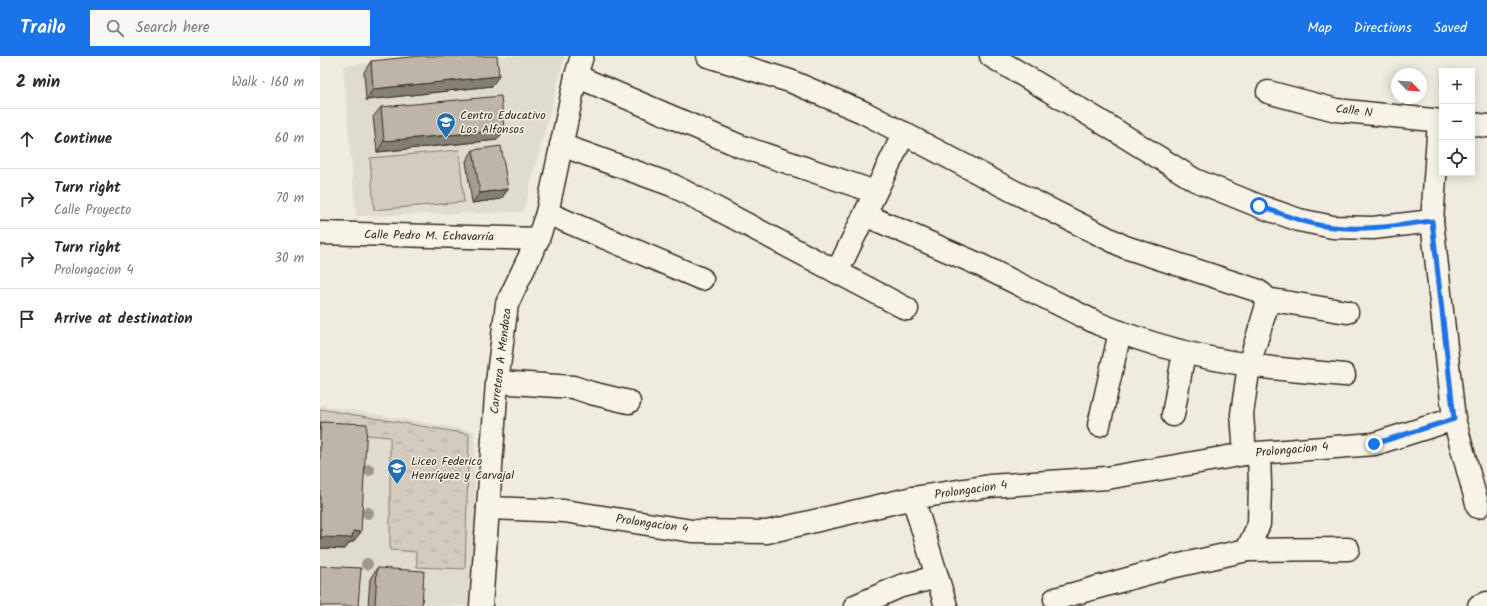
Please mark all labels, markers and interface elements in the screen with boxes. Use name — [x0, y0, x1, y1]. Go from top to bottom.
search box — [90, 10, 370, 46]
text: Trailo — [20, 13, 66, 43]
text: Search here — [136, 16, 210, 40]
icon: search — [104, 17, 126, 39]
text: Map — [1307, 17, 1332, 39]
text: Directions — [1354, 17, 1412, 39]
text: Saved — [1434, 17, 1467, 39]
north arrow — [1391, 68, 1427, 104]
map controls — [1439, 68, 1475, 176]
button: + — [1439, 68, 1475, 104]
text: 2 min — [16, 69, 60, 96]
text: Walk · 160 m — [232, 72, 304, 93]
street label: Calle N — [1334, 99, 1374, 123]
button: − — [1439, 104, 1475, 140]
place label: Centro Educativo Los Alfonsos — [460, 106, 546, 139]
school or university icon: Centro Educativo Los Alfonsos — [435, 111, 457, 139]
text: Continue — [54, 127, 112, 151]
icon: ahead — [16, 128, 38, 150]
text: 60 m — [275, 128, 304, 149]
button: locate — [1439, 140, 1475, 176]
text: Turn right — [54, 176, 121, 200]
icon: right — [16, 188, 38, 210]
text: 70 m — [276, 188, 304, 209]
route start — [1250, 197, 1268, 215]
text: Calle Proyecto — [54, 200, 131, 221]
street label: Calle Pedro M. Echavarría — [364, 225, 494, 247]
text: Turn right — [54, 236, 121, 260]
icon: right — [16, 248, 38, 270]
text: 30 m — [275, 248, 304, 269]
text: Prolongacion 4 — [54, 260, 134, 281]
text: Arrive at destination — [54, 307, 193, 331]
street label: Carretera A Mendoza — [485, 307, 517, 415]
icon: arrive — [16, 308, 38, 330]
route end — [1365, 435, 1383, 453]
street label: Prolongacion 4 — [1255, 437, 1330, 463]
place label: Liceo Federico Henríquez y Carvajal — [411, 452, 514, 485]
school or university icon: Liceo Federico Henríquez y Carvajal — [386, 457, 408, 485]
street label: Prolongacion 4 — [933, 475, 1009, 505]
street label: Prolongacion 4 — [614, 509, 690, 539]

